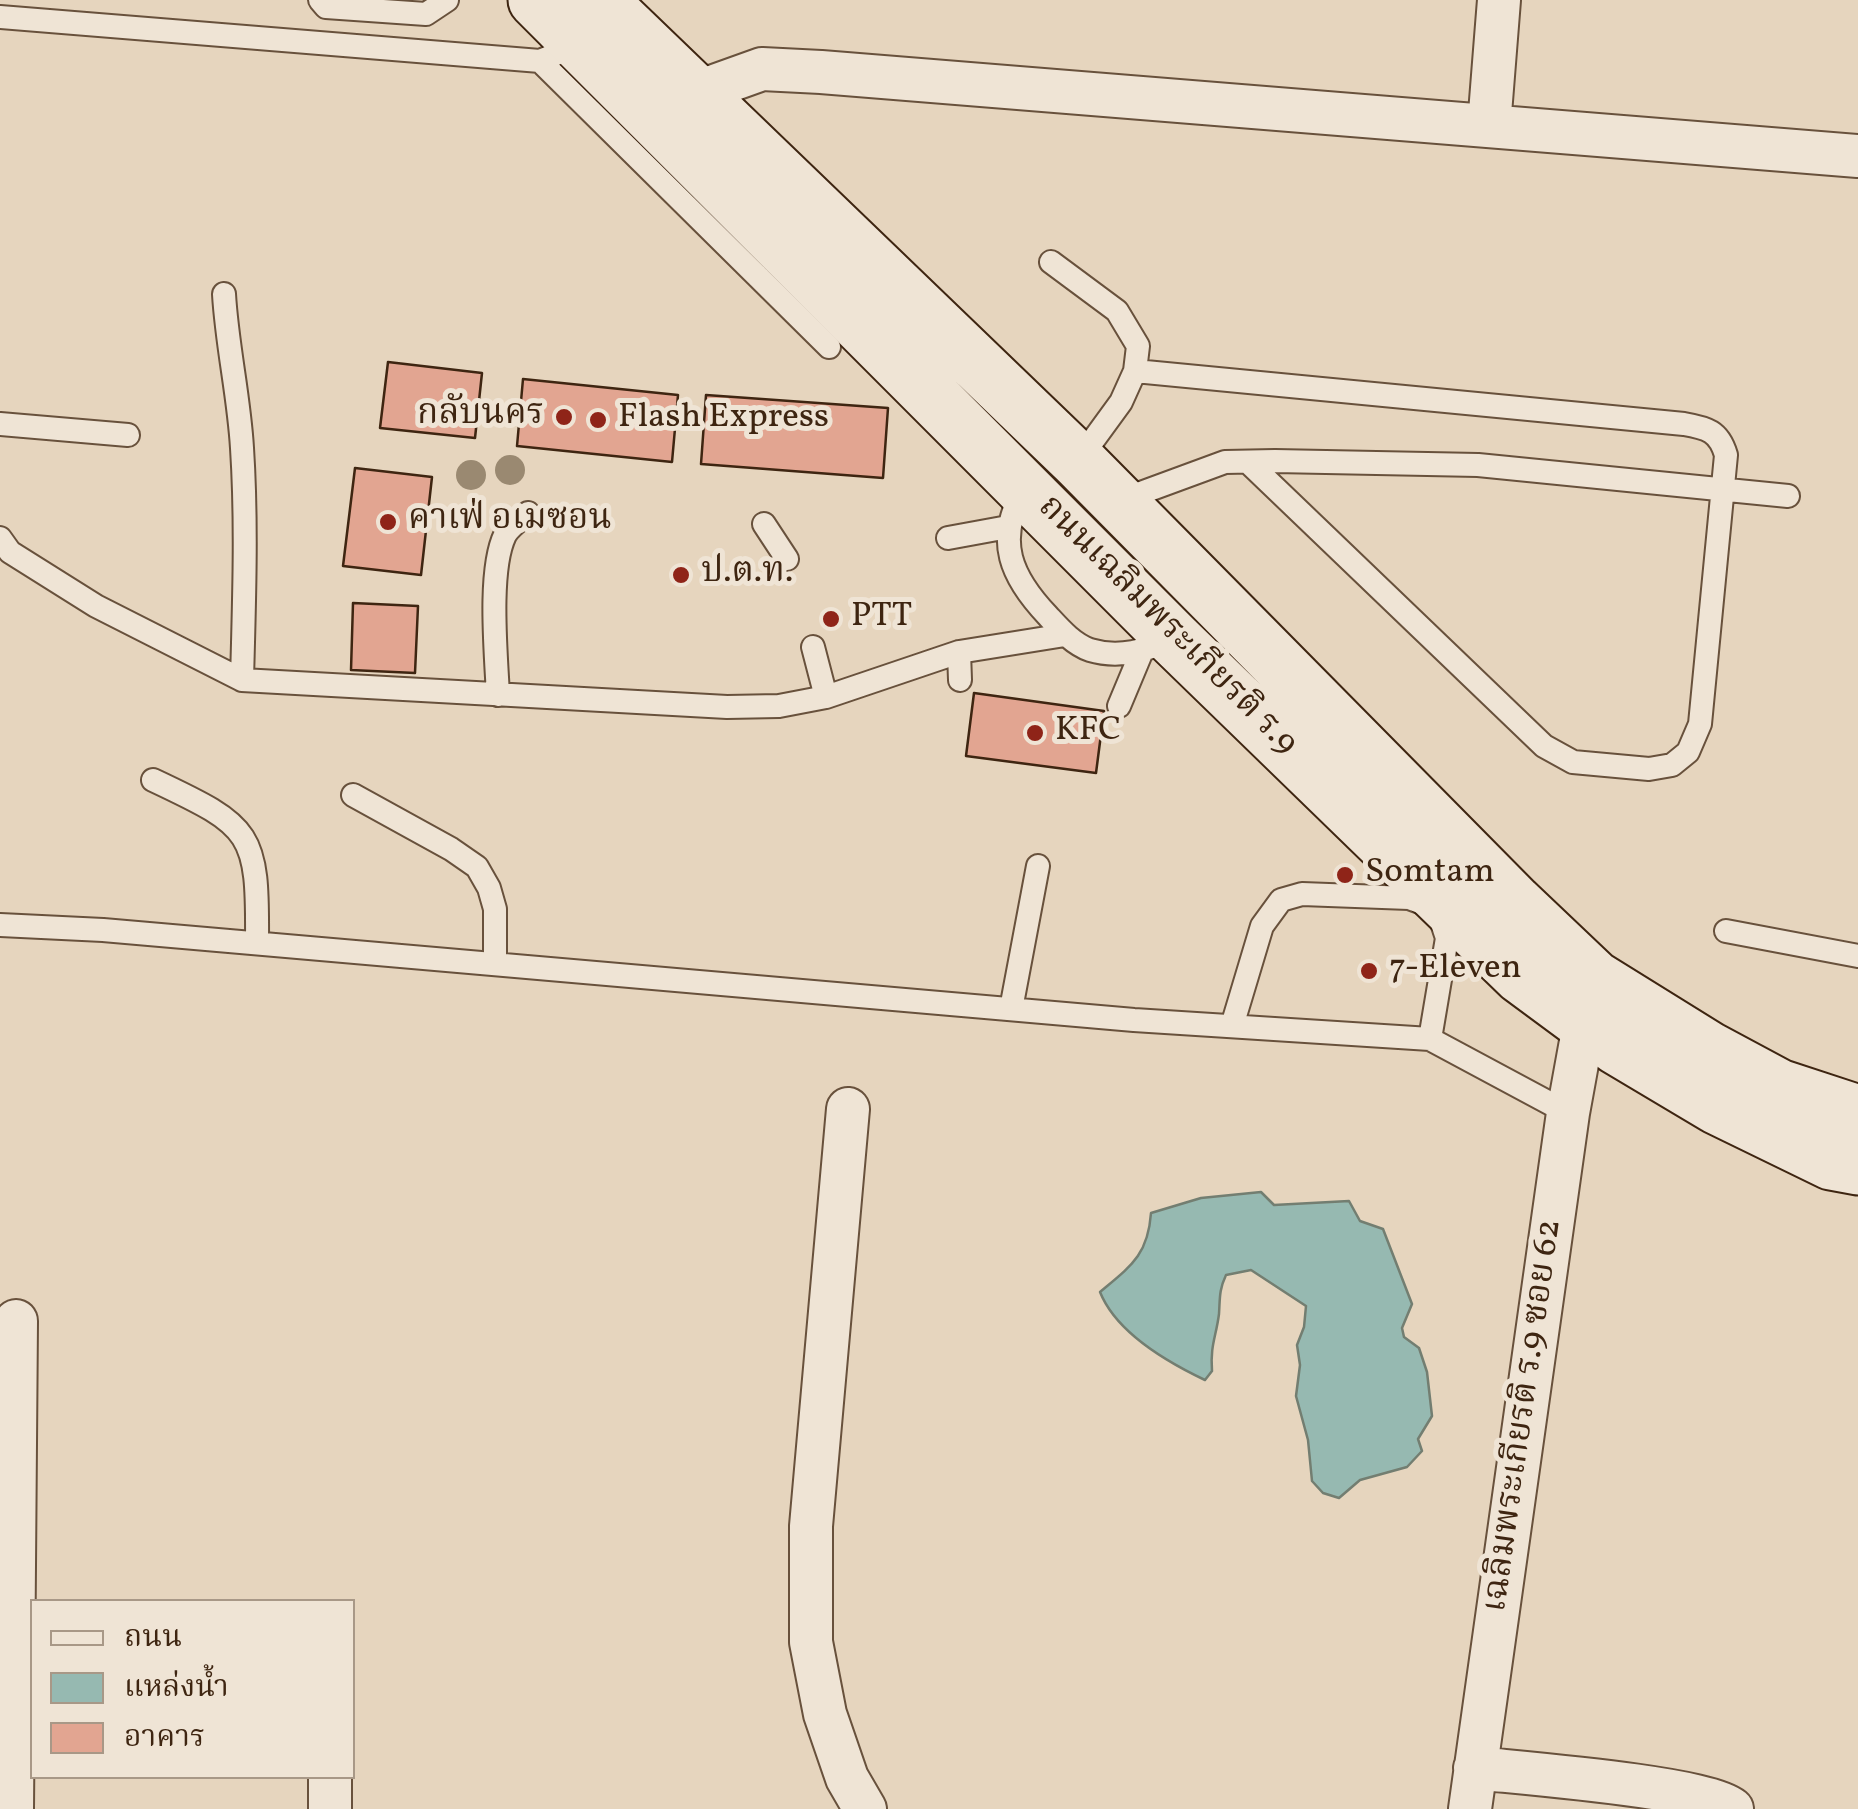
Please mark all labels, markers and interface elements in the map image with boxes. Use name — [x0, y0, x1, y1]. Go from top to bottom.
place label: กลับนคร — [417, 396, 544, 438]
place label: Flash Express — [618, 399, 829, 441]
marker: กลับนคร — [553, 406, 575, 428]
marker: Flash Express — [587, 409, 609, 431]
street label: ถนนเฉลิมพระเกียรติ ร.9 — [1027, 488, 1305, 766]
place label: คาเฟ่ อเมซอน — [408, 501, 611, 543]
marker: คาเฟ่ อเมซอน — [377, 511, 399, 533]
place label: ป.ต.ท. — [701, 554, 793, 596]
marker: ป.ต.ท. — [670, 564, 692, 586]
place label: PTT — [851, 598, 912, 640]
marker: PTT — [820, 608, 842, 630]
place label: KFC — [1055, 712, 1121, 754]
marker: KFC — [1024, 722, 1046, 744]
place label: Somtam — [1365, 854, 1495, 896]
marker: Somtam — [1334, 864, 1356, 886]
place label: 7-Eleven — [1389, 950, 1522, 992]
marker: 7-Eleven — [1358, 960, 1380, 982]
street label: เฉลิมพระเกียรติ ร.9 ซอย 62 — [1477, 1217, 1573, 1615]
legend — [30, 1599, 355, 1779]
text: ถนน — [124, 1617, 182, 1659]
text: แหล่งน้ำ — [124, 1667, 229, 1709]
text: อาคาร — [124, 1717, 205, 1759]

